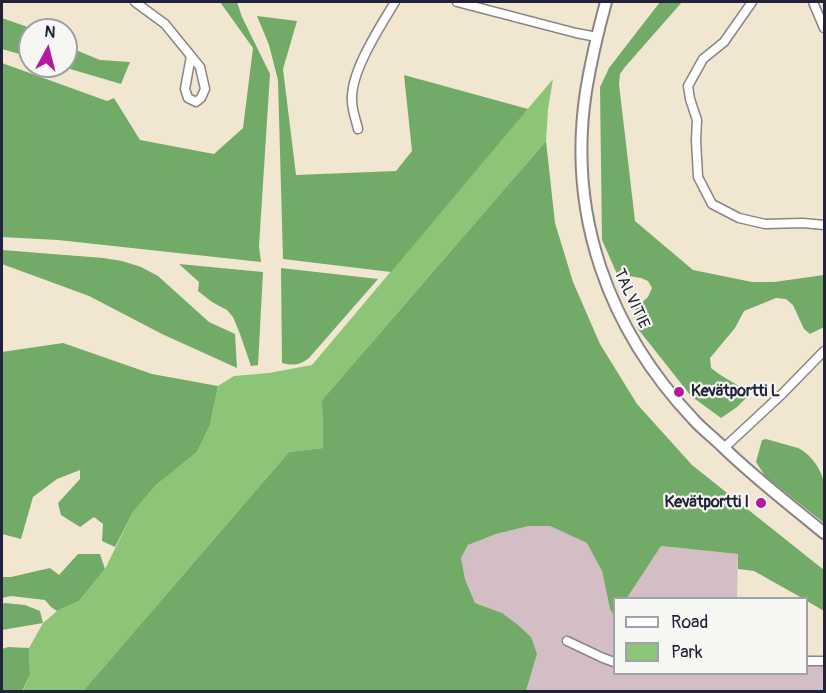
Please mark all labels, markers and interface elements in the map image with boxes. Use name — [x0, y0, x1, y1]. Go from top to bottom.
north arrow — [18, 18, 78, 78]
text: N — [43, 22, 57, 43]
street label: TALVITIE — [609, 266, 653, 332]
place label: Kevätportti L — [691, 382, 780, 402]
marker: Kevätportti L — [672, 385, 686, 399]
place label: Kevätportti I — [665, 493, 749, 513]
marker: Kevätportti I — [754, 496, 768, 510]
legend — [613, 597, 808, 675]
text: Road — [671, 611, 708, 634]
text: Park — [671, 641, 703, 664]

